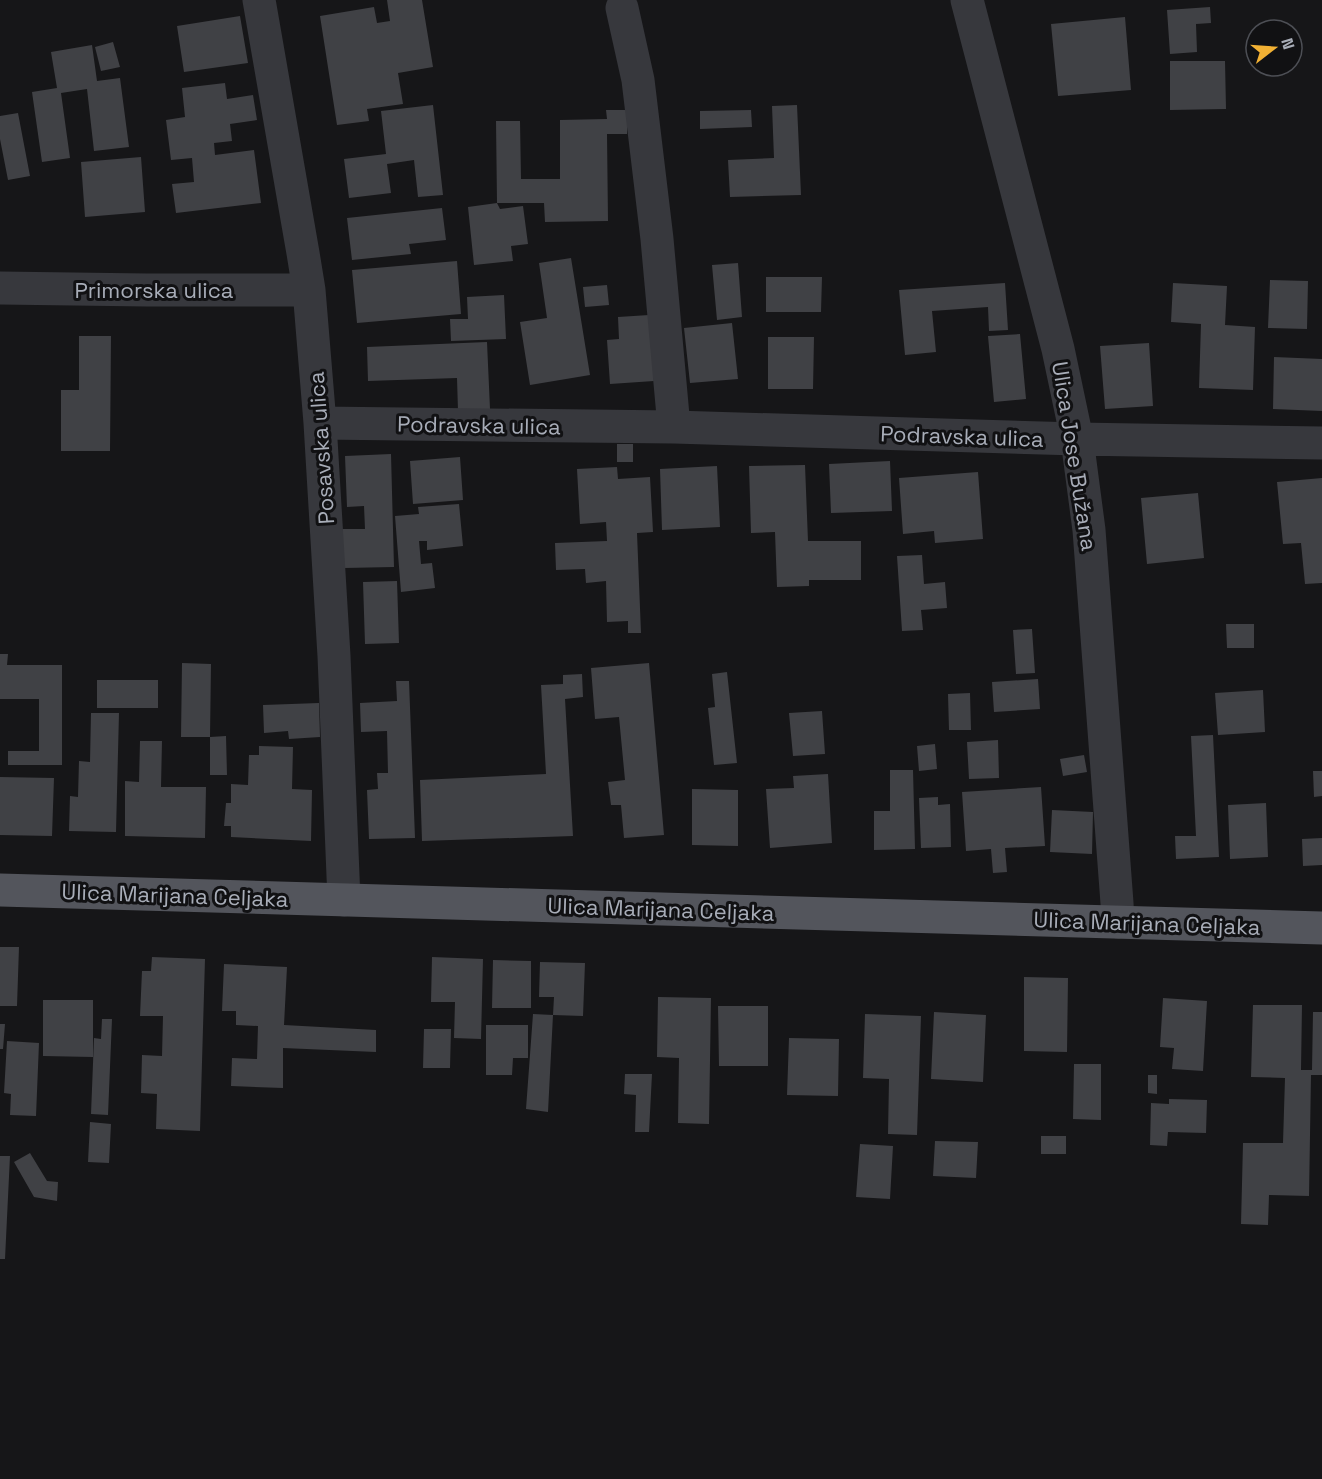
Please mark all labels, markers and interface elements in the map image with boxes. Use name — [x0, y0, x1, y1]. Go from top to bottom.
north arrow — [1244, 18, 1304, 78]
text: N — [1276, 36, 1299, 52]
street label: Primorska ulica — [74, 276, 234, 304]
street label: Ulica Jose Bužana — [1046, 359, 1104, 553]
street label: Posavska ulica — [302, 370, 340, 525]
street label: Podravska ulica — [397, 410, 561, 440]
street label: Podravska ulica — [880, 419, 1045, 453]
street label: Ulica Marijana Celjaka — [61, 877, 289, 913]
street label: Ulica Marijana Celjaka — [547, 891, 775, 927]
street label: Ulica Marijana Celjaka — [1033, 905, 1261, 941]

